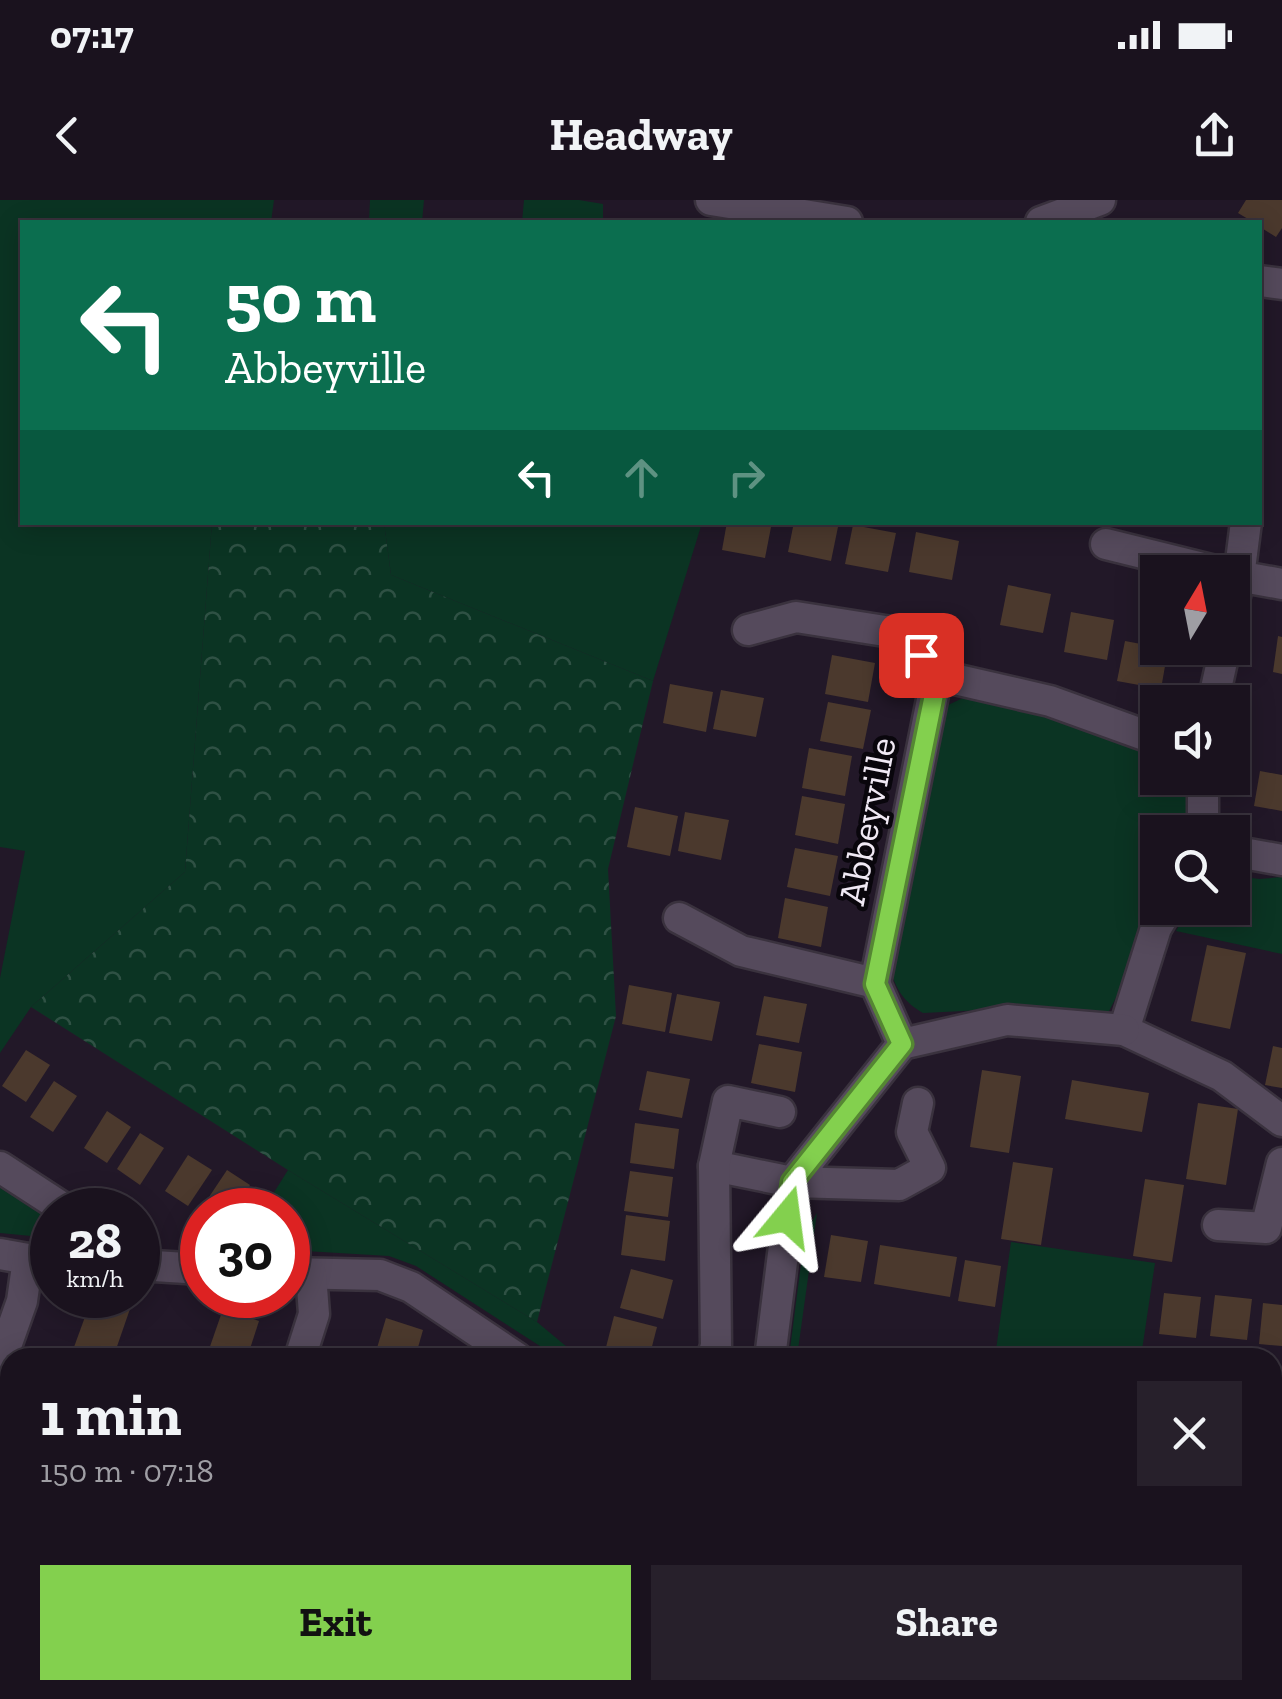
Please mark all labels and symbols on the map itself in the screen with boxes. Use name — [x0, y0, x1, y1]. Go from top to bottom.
north arrow — [1140, 555, 1250, 665]
pin — [879, 613, 964, 698]
street label: Abbeyville — [828, 733, 906, 909]
position arrow — [735, 1165, 839, 1269]
speed limit sign: 30 — [180, 1188, 310, 1318]

